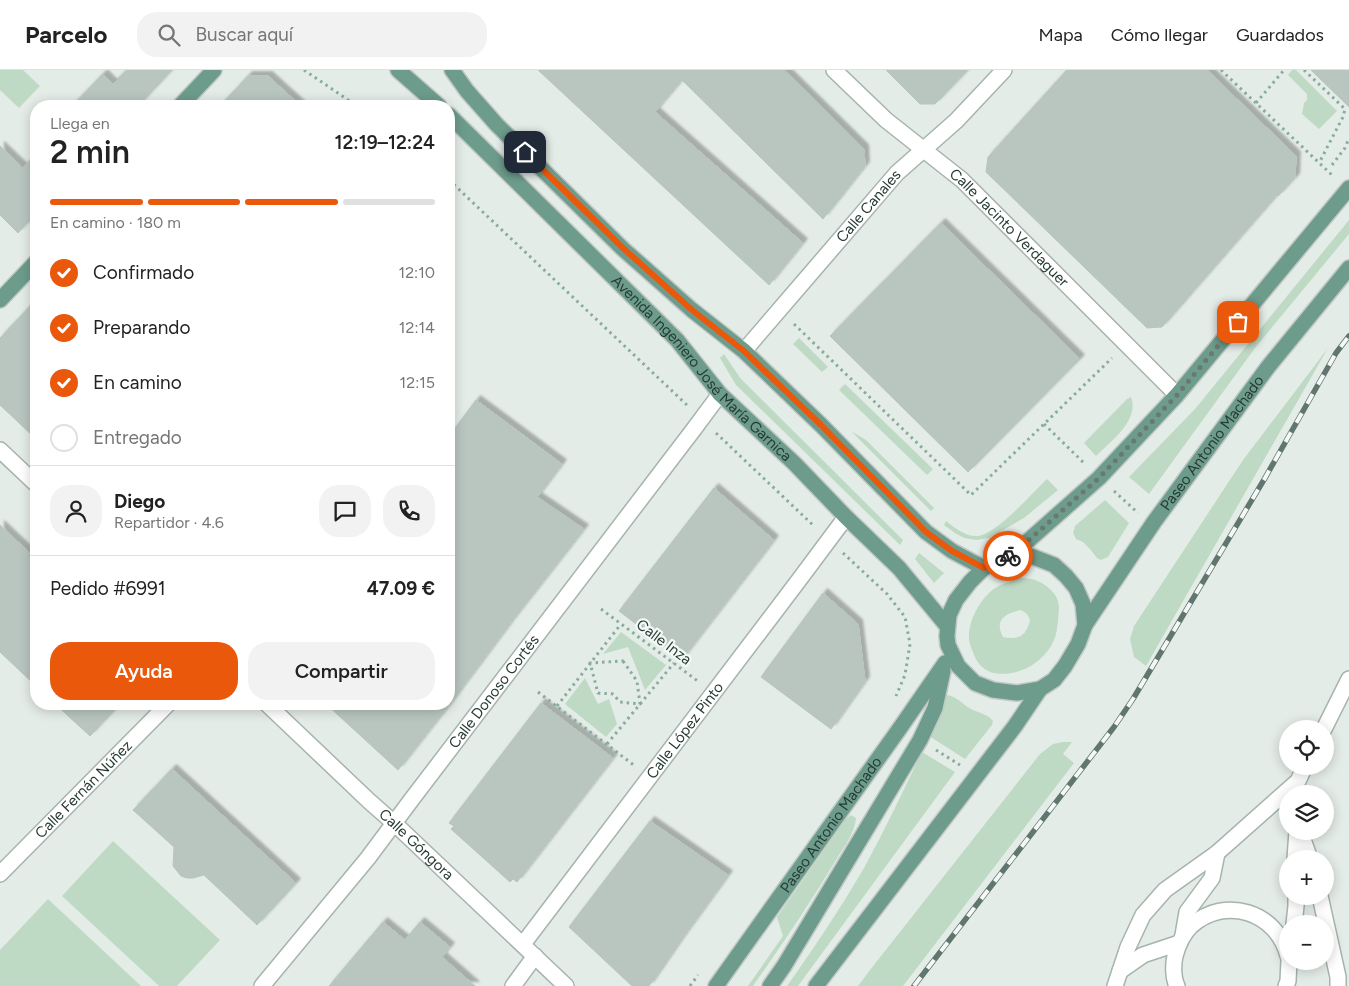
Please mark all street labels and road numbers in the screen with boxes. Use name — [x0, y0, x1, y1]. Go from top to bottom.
street label: Calle Jacinto Verdaguer — [946, 165, 1072, 290]
street label: Calle Canales — [832, 166, 905, 246]
street label: Avenida Ingeniero José María Garnica — [608, 271, 795, 465]
street label: Paseo Antonio Machado — [1157, 372, 1268, 514]
street label: Calle Inza — [633, 615, 695, 669]
street label: Calle Donoso Cortés — [445, 631, 543, 752]
street label: Calle López Pinto — [643, 678, 728, 782]
street label: Calle Fernán Núñez — [31, 737, 136, 842]
street label: Paseo Antonio Machado — [776, 753, 886, 896]
street label: Calle Góngora — [375, 805, 457, 884]

